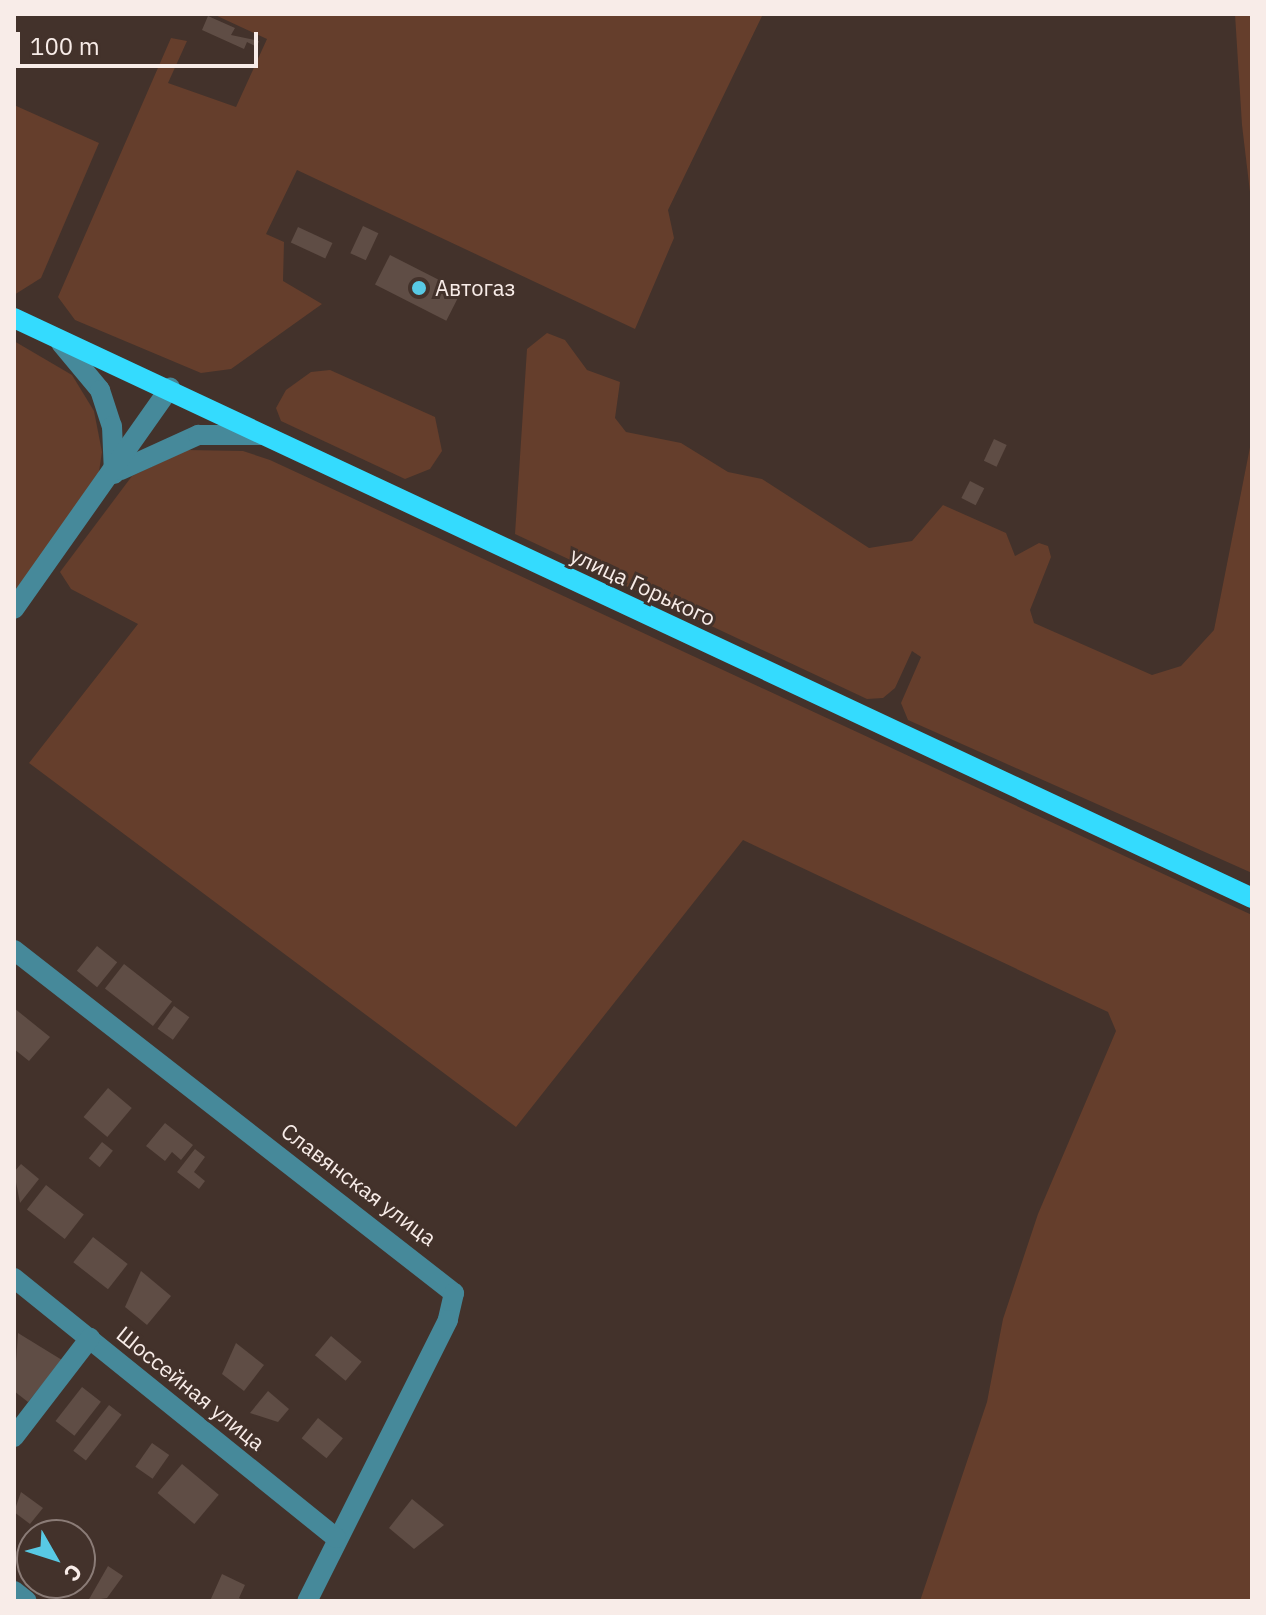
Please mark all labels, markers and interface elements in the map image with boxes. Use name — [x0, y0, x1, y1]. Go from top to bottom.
scale bar — [20, 16, 262, 66]
text: 100 m — [30, 30, 100, 62]
place label: Автогаз — [435, 275, 516, 301]
marker: Автогаз — [410, 279, 428, 297]
street label: улица Горького — [566, 541, 720, 631]
street label: Славянская улица — [276, 1117, 442, 1251]
street label: Шоссейная улица — [112, 1320, 270, 1456]
north arrow — [16, 1519, 96, 1599]
text: С — [58, 1558, 89, 1588]

